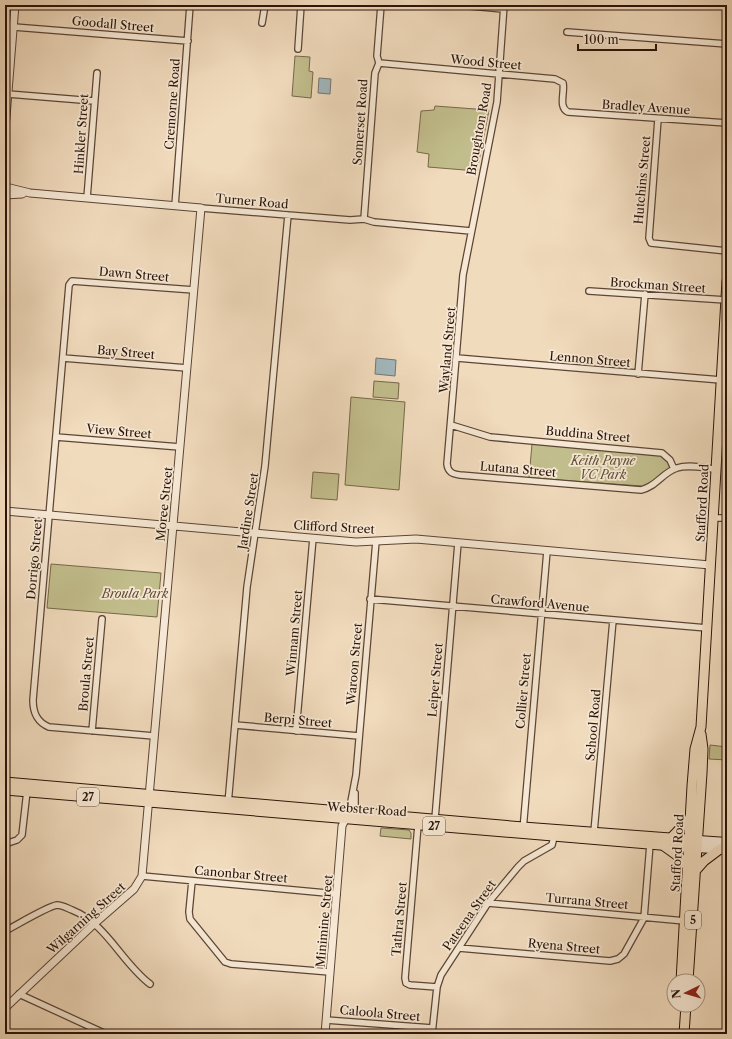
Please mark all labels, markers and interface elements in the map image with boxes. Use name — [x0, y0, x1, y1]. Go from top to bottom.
street label: Goodall Street — [71, 13, 155, 35]
scale bar — [578, 26, 656, 52]
text: 100 m — [584, 32, 619, 47]
street label: Wood Street — [449, 51, 523, 73]
street label: Cremorne Road — [161, 57, 183, 150]
street label: Somerset Road — [349, 78, 371, 166]
street label: Broughton Road — [463, 81, 495, 177]
street label: Hinkler Street — [71, 92, 91, 175]
street label: Bradley Avenue — [601, 96, 691, 118]
street label: Hutchins Street — [631, 134, 653, 225]
street label: Turner Road — [215, 190, 290, 212]
street label: Dawn Street — [98, 263, 170, 285]
street label: Brockman Street — [610, 274, 707, 296]
street label: Wayland Street — [436, 305, 458, 395]
street label: Bay Street — [96, 342, 156, 362]
street label: Lennon Street — [549, 348, 632, 370]
street label: View Street — [85, 421, 153, 441]
street label: Buddina Street — [545, 423, 632, 445]
park label: Keith Payne VC Park — [570, 453, 637, 482]
street label: Lutana Street — [479, 458, 558, 480]
street label: Stafford Road — [692, 463, 712, 542]
street label: Moree Street — [153, 465, 175, 542]
street label: Jardine Street — [234, 471, 262, 553]
street label: Dorrigo Street — [23, 517, 45, 600]
street label: Clifford Street — [293, 517, 376, 537]
park label: Broula Park — [101, 586, 169, 601]
street label: Winnam Street — [283, 588, 305, 678]
street label: Crawford Avenue — [490, 591, 590, 615]
street label: Waroon Street — [343, 621, 365, 707]
street label: Broula Street — [75, 635, 97, 712]
street label: Leiper Street — [424, 642, 446, 718]
street label: Collier Street — [512, 652, 534, 730]
street label: School Road — [582, 688, 604, 762]
street label: Berpi Street — [263, 710, 333, 731]
road number: 27 — [77, 788, 99, 806]
street label: Webster Road — [326, 799, 408, 819]
street label: Stafford Road — [667, 813, 687, 892]
road number: 27 — [423, 817, 445, 835]
street label: Canonbar Street — [194, 862, 289, 886]
street label: Minimine Street — [312, 873, 336, 968]
street label: Pateena Street — [439, 876, 499, 953]
street label: Wilgarning Street — [43, 878, 129, 958]
street label: Tathra Street — [388, 881, 410, 957]
street label: Turrana Street — [545, 890, 630, 912]
road number: 5 — [685, 911, 701, 929]
street label: Ryena Street — [527, 935, 601, 957]
north arrow — [666, 973, 706, 1013]
text: N — [669, 988, 683, 999]
street label: Caloola Street — [339, 1002, 422, 1024]

